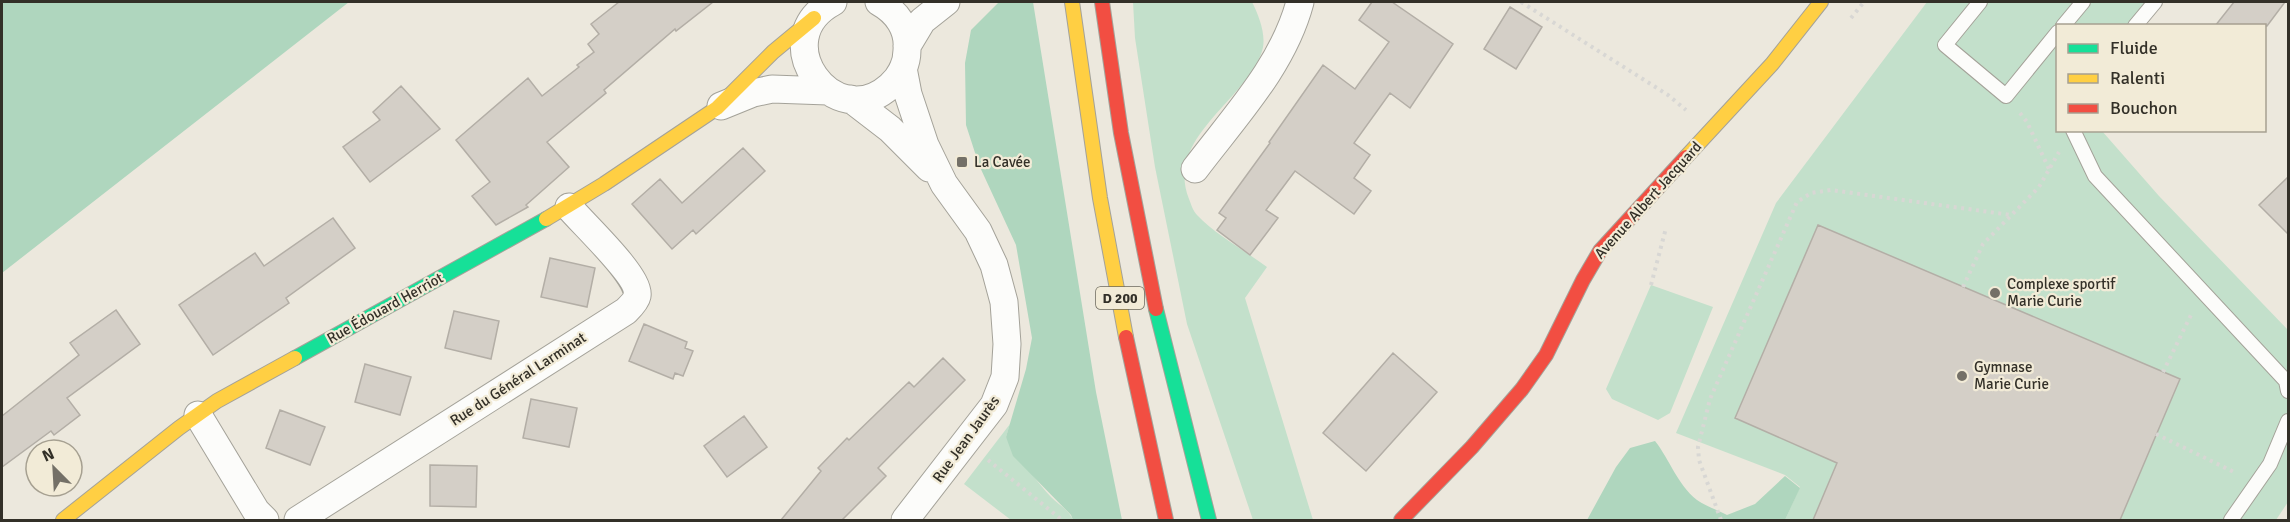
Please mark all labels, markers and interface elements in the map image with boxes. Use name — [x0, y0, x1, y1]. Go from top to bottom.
legend — [2056, 24, 2266, 132]
text: Fluide — [2110, 37, 2158, 59]
text: Ralenti — [2110, 67, 2165, 89]
text: Bouchon — [2110, 97, 2178, 119]
street label: Avenue Albert Jacquard — [1591, 138, 1705, 262]
place label: La Cavée — [974, 153, 1031, 171]
marker: La Cavée — [955, 155, 969, 169]
street label: Rue Édouard Herriot — [323, 268, 446, 347]
place label: Complexe sportif Marie Curie — [2007, 275, 2116, 310]
marker: Complexe sportif Marie Curie — [1988, 286, 2002, 300]
road number: D 200 — [1096, 287, 1144, 309]
street label: Rue du Général Larminat — [447, 328, 589, 430]
place label: Gymnase Marie Curie — [1974, 358, 2049, 393]
marker: Gymnase Marie Curie — [1955, 369, 1969, 383]
street label: Rue Jean Jaurès — [929, 392, 1004, 486]
north arrow — [24, 438, 84, 498]
text: N — [39, 444, 57, 467]

